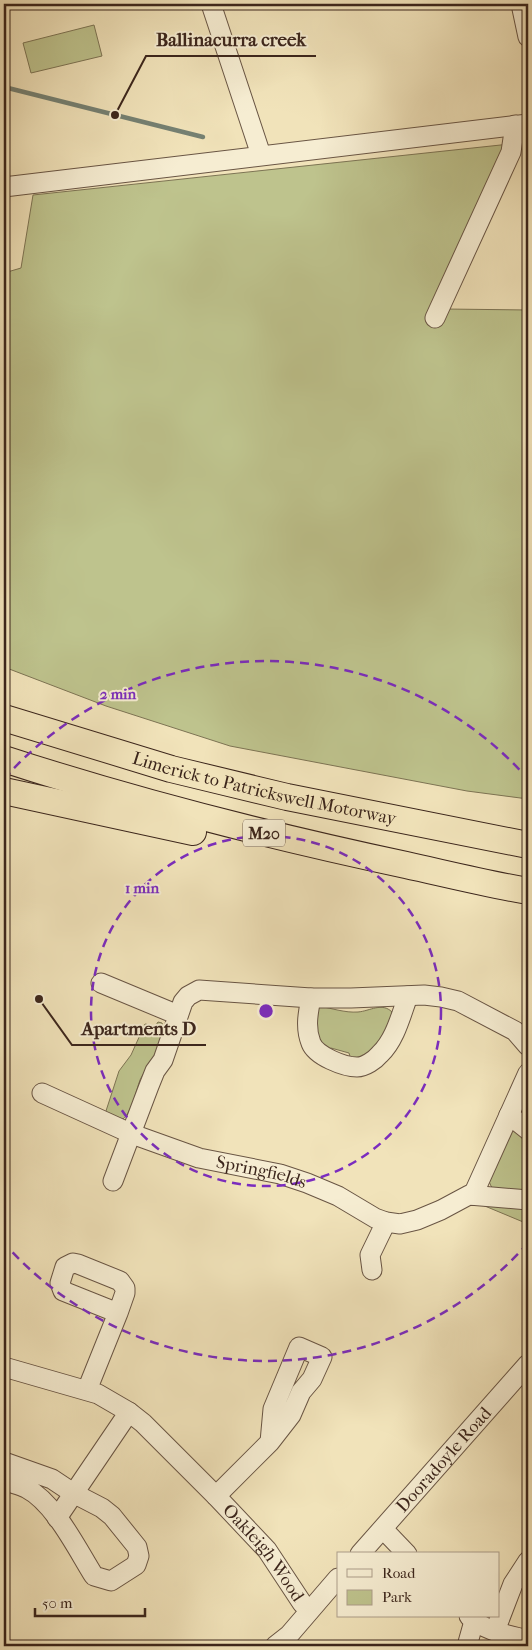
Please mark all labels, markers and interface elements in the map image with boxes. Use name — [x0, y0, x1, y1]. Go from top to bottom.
callout: Ballinacurra creek — [146, 22, 316, 56]
text: Ballinacurra creek — [156, 29, 307, 51]
text: 2 min — [100, 685, 137, 703]
street label: Limerick to Patrickswell Motorway — [130, 747, 400, 829]
road number: M20 — [243, 820, 285, 846]
text: 1 min — [125, 879, 159, 897]
centre of rings — [257, 1002, 275, 1020]
callout: Apartments D — [72, 1011, 206, 1045]
text: Apartments D — [81, 1018, 197, 1040]
street label: Springfields — [214, 1151, 310, 1193]
street label: Dooradoyle Road — [391, 1403, 496, 1517]
street label: Oakleigh Wood — [219, 1500, 309, 1606]
legend — [337, 1552, 500, 1618]
text: Road — [382, 1564, 416, 1582]
scale bar — [35, 1585, 145, 1617]
text: Park — [382, 1588, 412, 1606]
text: 50 m — [42, 1594, 73, 1612]

